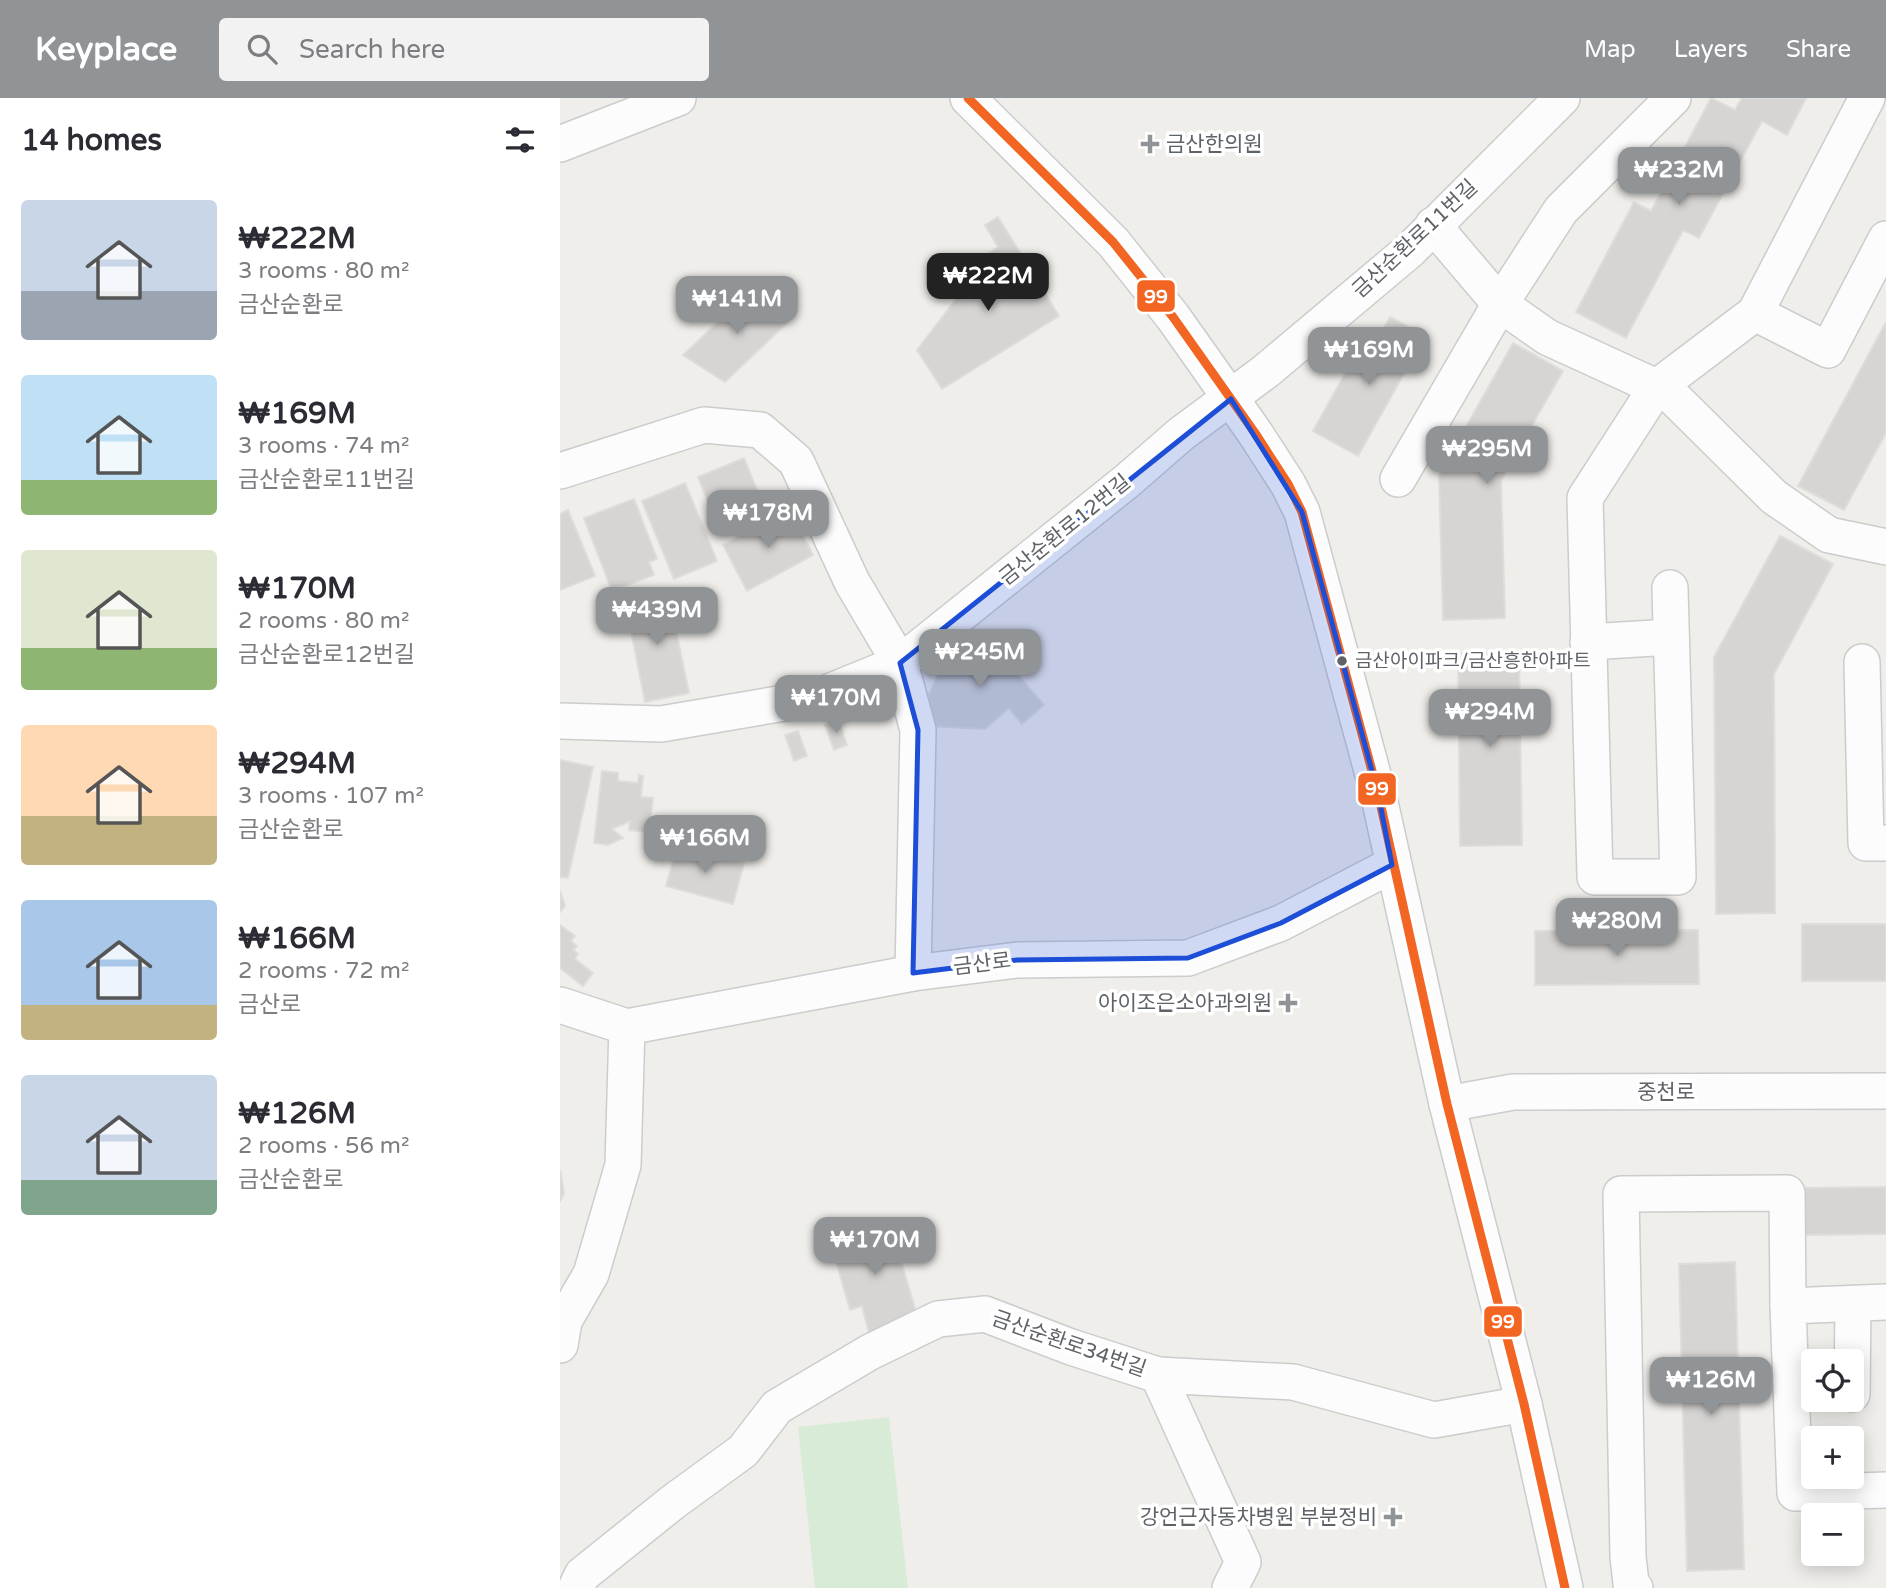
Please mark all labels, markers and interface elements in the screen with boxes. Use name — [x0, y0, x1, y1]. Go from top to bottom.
search box — [219, 18, 709, 81]
text: Keyplace — [35, 30, 177, 69]
icon: search — [243, 30, 281, 68]
text: Search here — [299, 34, 445, 65]
text: Map — [1584, 35, 1636, 64]
text: Layers — [1674, 35, 1748, 64]
text: Share — [1786, 35, 1851, 64]
icon: filters — [501, 121, 539, 159]
text: 14 homes — [21, 122, 162, 159]
place label: 금산한의원 — [1166, 132, 1263, 157]
marker: 금산한의원 — [1140, 134, 1160, 154]
pin: ₩232M — [1630, 148, 1728, 207]
text: ₩232M — [1634, 156, 1724, 184]
street label: 금산순환로11번길 — [1347, 175, 1483, 303]
text: ₩222M — [238, 220, 356, 257]
icon: home — [77, 228, 161, 312]
pin: ₩222M — [939, 254, 1037, 313]
text: 3 rooms · 80 m² — [238, 257, 409, 285]
text: ₩222M — [943, 262, 1033, 290]
pin: ₩141M — [688, 276, 786, 336]
line badge: 99 — [1136, 279, 1176, 313]
text: ₩141M — [692, 285, 782, 313]
text: 99 — [1144, 286, 1168, 308]
text: 금산순환로 — [238, 291, 344, 319]
pin: ₩169M — [1320, 328, 1418, 387]
text: ₩169M — [1324, 336, 1414, 364]
text: ₩169M — [238, 395, 356, 432]
icon: home — [77, 403, 161, 487]
pin: ₩295M — [1438, 426, 1536, 486]
text: 3 rooms · 74 m² — [238, 432, 409, 460]
text: ₩295M — [1442, 435, 1532, 463]
text: 금산순환로11번길 — [238, 466, 415, 494]
street label: 금산순환로12번길 — [994, 469, 1136, 591]
pin: ₩178M — [719, 490, 817, 550]
text: ₩178M — [723, 499, 813, 527]
text: ₩170M — [238, 570, 356, 607]
icon: home — [77, 578, 161, 662]
pin: ₩439M — [608, 588, 706, 647]
text: ₩439M — [612, 596, 702, 624]
text: 2 rooms · 80 m² — [238, 607, 409, 635]
pin: ₩245M — [931, 630, 1029, 689]
text: ₩245M — [935, 638, 1025, 666]
text: 금산순환로12번길 — [238, 641, 415, 669]
place label: 금산아이파크/금산흥한아파트 — [1355, 650, 1591, 672]
marker: 금산아이파크/금산흥한아파트 — [1335, 654, 1349, 668]
pin: ₩170M — [787, 676, 885, 735]
text: ₩170M — [791, 684, 881, 712]
pin: ₩294M — [1441, 690, 1539, 749]
text: ₩294M — [1445, 698, 1535, 726]
text: ₩294M — [238, 745, 356, 782]
icon: home — [77, 753, 161, 837]
line badge: 99 — [1357, 772, 1397, 806]
text: 99 — [1365, 778, 1389, 800]
text: 3 rooms · 107 m² — [238, 782, 424, 810]
text: 금산순환로 — [238, 816, 344, 844]
pin: ₩166M — [656, 816, 754, 875]
text: ₩166M — [660, 824, 750, 852]
pin: ₩280M — [1568, 898, 1666, 958]
text: ₩280M — [1572, 907, 1662, 935]
text: ₩166M — [238, 920, 356, 957]
icon: home — [77, 928, 161, 1012]
street label: 금산로 — [952, 948, 1012, 980]
text: 2 rooms · 72 m² — [238, 957, 409, 985]
text: 금산로 — [238, 991, 301, 1019]
place label: 아이조은소아과의원 — [1098, 991, 1272, 1016]
marker: 아이조은소아과의원 — [1278, 993, 1298, 1013]
street label: 중천로 — [1637, 1080, 1695, 1105]
text: ₩126M — [238, 1095, 356, 1132]
icon: home — [77, 1103, 161, 1187]
text: 2 rooms · 56 m² — [238, 1132, 409, 1160]
text: 금산순환로 — [238, 1166, 344, 1194]
pin: ₩170M — [826, 1218, 924, 1277]
text: ₩170M — [830, 1226, 920, 1254]
line badge: 99 — [1483, 1305, 1523, 1338]
street label: 금산순환로34번길 — [989, 1306, 1149, 1382]
text: 99 — [1491, 1311, 1515, 1333]
map controls — [1801, 1349, 1864, 1566]
button: locate — [1801, 1349, 1864, 1412]
pin: ₩126M — [1662, 1358, 1760, 1417]
text: ₩126M — [1666, 1366, 1756, 1394]
button: + — [1801, 1426, 1864, 1489]
button: − — [1801, 1503, 1864, 1566]
place label: 강언근자동차병원 부분정비 — [1140, 1505, 1377, 1530]
marker: 강언근자동차병원 부분정비 — [1383, 1507, 1403, 1527]

